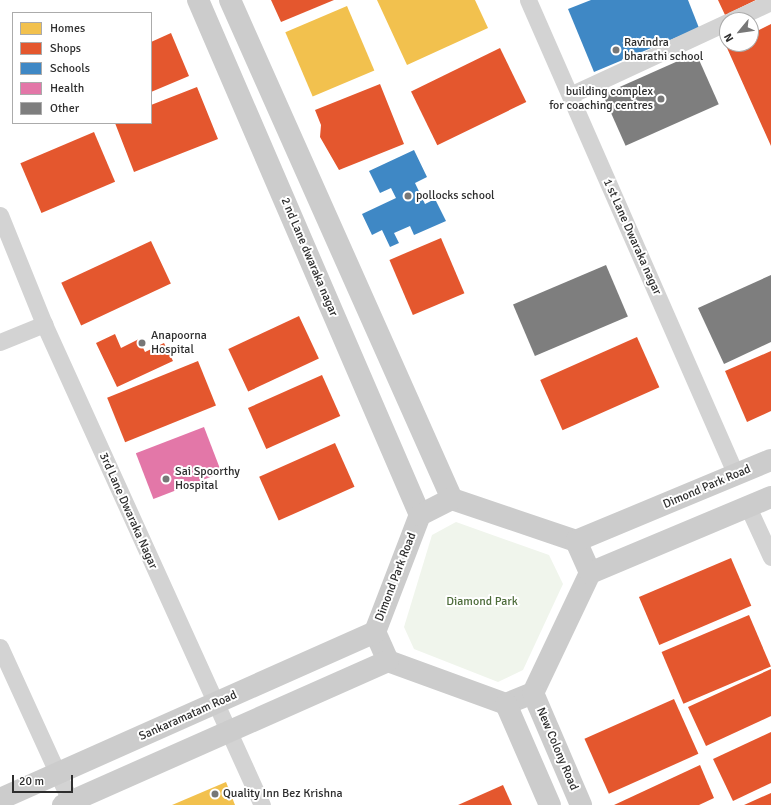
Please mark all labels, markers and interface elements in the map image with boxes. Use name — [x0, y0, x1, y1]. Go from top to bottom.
legend — [12, 12, 152, 124]
north arrow — [719, 12, 759, 52]
text: Homes — [50, 21, 85, 36]
text: N — [721, 31, 736, 44]
place label: Ravindra bharathi school — [624, 36, 703, 64]
text: Shops — [50, 41, 81, 56]
marker: Ravindra bharathi school — [611, 45, 621, 55]
text: Schools — [50, 61, 90, 76]
text: Health — [50, 81, 84, 96]
place label: building complex for coaching centres — [549, 85, 653, 113]
marker: building complex for coaching centres — [656, 94, 666, 104]
text: Other — [50, 101, 79, 116]
street label: 1 st Lane Dwaraka nagar — [600, 177, 664, 297]
place label: pollocks school — [416, 189, 495, 203]
marker: pollocks school — [403, 191, 413, 201]
street label: 2 nd Lane dwaraka nagar — [277, 195, 341, 319]
place label: Anapoorna Hospital — [151, 329, 207, 357]
marker: Anapoorna Hospital — [136, 337, 148, 349]
street label: 3rd Lane Dwaraka Nagar — [96, 451, 160, 571]
street label: Dimond Park Road — [661, 462, 753, 512]
place label: Sai Spoorthy Hospital — [175, 465, 240, 493]
marker: Sai Spoorthy Hospital — [160, 473, 172, 485]
street label: Dimond Park Road — [372, 531, 420, 623]
park label: Diamond Park — [446, 595, 518, 609]
street label: Sankaramatam Road — [137, 688, 239, 744]
street label: New Colony Road — [533, 705, 581, 793]
scale bar — [14, 767, 75, 793]
text: 20 m — [19, 774, 44, 789]
place label: Quality Inn Bez Krishna — [223, 787, 343, 801]
marker: Quality Inn Bez Krishna — [210, 789, 220, 799]

